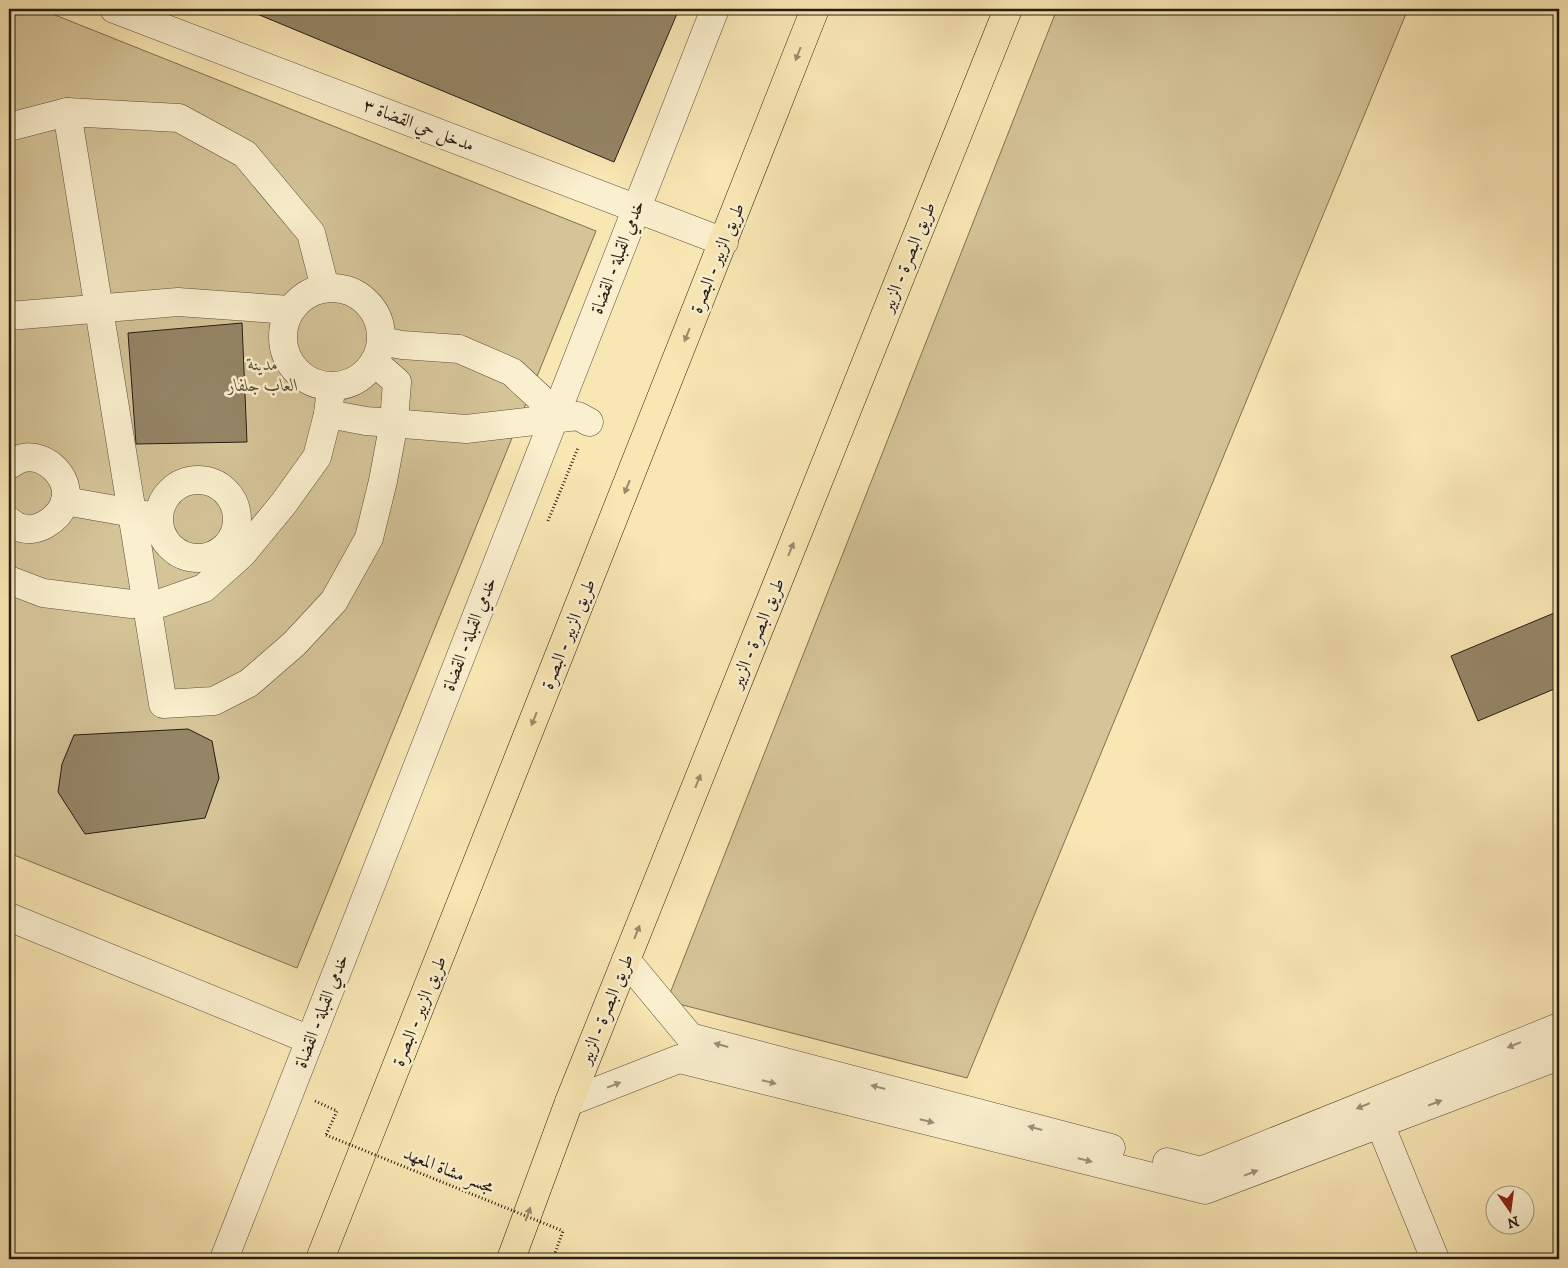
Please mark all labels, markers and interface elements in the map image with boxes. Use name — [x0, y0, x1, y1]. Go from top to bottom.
one-way arrow — [793, 47, 801, 61]
street label: مدخل حي القضاة ٣ — [359, 95, 477, 160]
street label: خدمي القبلة - القضاة — [586, 197, 653, 319]
street label: طريق البصرة - الزبير — [876, 199, 941, 318]
street label: طريق الزبير - البصرة — [686, 200, 750, 317]
one-way arrow — [682, 328, 690, 343]
park label: مدينة العاب جلفار — [227, 354, 298, 397]
one-way arrow — [622, 479, 630, 494]
one-way arrow — [787, 541, 795, 556]
street label: خدمي القبلة - القضاة — [438, 574, 505, 696]
street label: طريق البصرة - الزبير — [725, 575, 790, 694]
street label: طريق الزبير - البصرة — [537, 576, 601, 693]
one-way arrow — [530, 712, 538, 726]
one-way arrow — [694, 773, 702, 788]
one-way arrow — [633, 924, 641, 939]
street label: خدمي القبلة - القضاة — [290, 951, 357, 1073]
street label: طريق البصرة - الزبير — [574, 951, 639, 1070]
street label: طريق الزبير - البصرة — [388, 953, 452, 1070]
one-way arrow — [713, 1041, 728, 1049]
one-way arrow — [1506, 1041, 1521, 1049]
one-way arrow — [762, 1078, 777, 1086]
one-way arrow — [607, 1080, 622, 1088]
one-way arrow — [871, 1082, 886, 1090]
one-way arrow — [1428, 1099, 1443, 1107]
one-way arrow — [1355, 1102, 1370, 1110]
one-way arrow — [920, 1117, 935, 1125]
one-way arrow — [1028, 1124, 1043, 1132]
street label: مجسر مشاة المعهد — [400, 1143, 497, 1199]
one-way arrow — [1077, 1157, 1092, 1165]
one-way arrow — [1243, 1169, 1258, 1176]
north arrow — [1486, 1186, 1536, 1236]
one-way arrow — [525, 1206, 532, 1221]
text: N — [1505, 1212, 1521, 1232]

